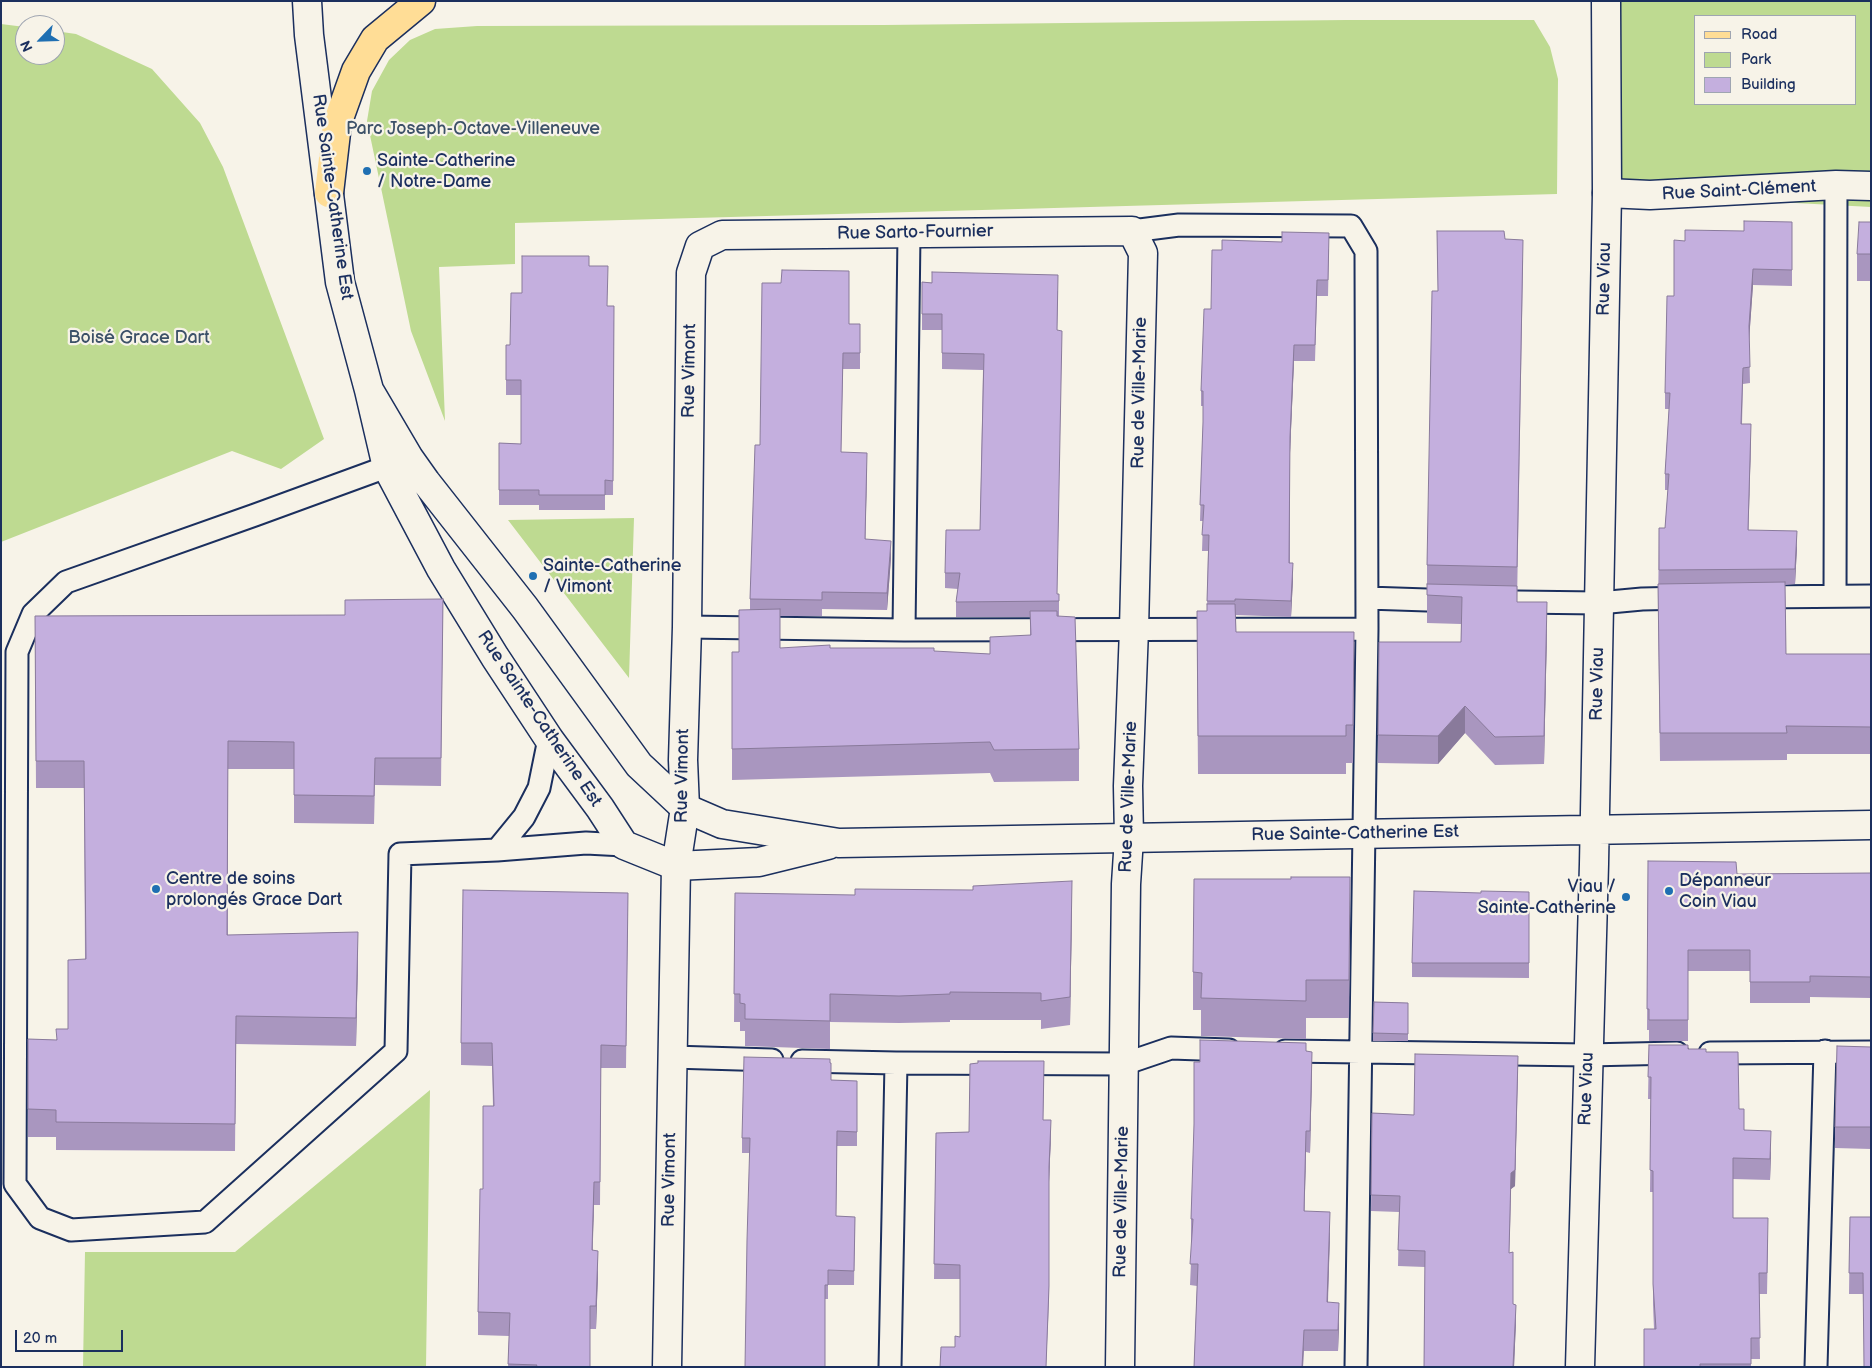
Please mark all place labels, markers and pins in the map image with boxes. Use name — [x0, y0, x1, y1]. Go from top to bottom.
place label: Sainte-Catherine / Notre-Dame — [377, 150, 515, 192]
marker: Sainte-Catherine / Notre-Dame — [361, 165, 373, 177]
place label: Sainte-Catherine / Vimont — [543, 555, 681, 598]
marker: Sainte-Catherine / Vimont — [527, 570, 539, 582]
place label: Centre de soins prolongés Grace Dart — [166, 868, 342, 911]
place label: Dépanneur Coin Viau — [1679, 870, 1771, 912]
place label: Viau / Sainte-Catherine — [1478, 876, 1616, 919]
marker: Centre de soins prolongés Grace Dart — [150, 883, 162, 895]
marker: Dépanneur Coin Viau — [1663, 885, 1675, 897]
marker: Viau / Sainte-Catherine — [1620, 891, 1632, 903]

